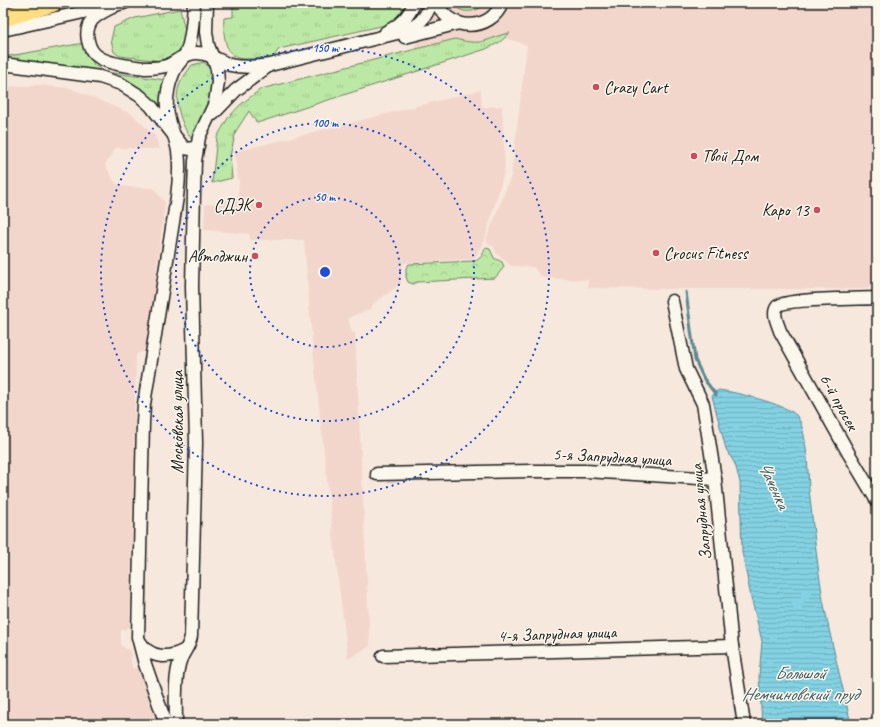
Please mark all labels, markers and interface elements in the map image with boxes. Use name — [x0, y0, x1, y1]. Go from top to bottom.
text: 150 m — [312, 40, 339, 56]
place label: Crazy Cart — [604, 77, 670, 98]
marker: Crazy Cart — [591, 82, 601, 92]
text: 100 m — [312, 115, 339, 131]
place label: Твой Дом — [702, 146, 759, 167]
marker: Твой Дом — [689, 151, 699, 161]
text: 50 m — [315, 189, 336, 205]
place label: СДЭК — [214, 195, 255, 216]
marker: СДЭК — [254, 200, 264, 210]
place label: Каро 13 — [762, 200, 810, 221]
marker: Каро 13 — [812, 205, 822, 215]
place label: Crocus Fitness — [664, 243, 750, 264]
place label: Автоджин — [188, 246, 248, 267]
marker: Crocus Fitness — [651, 248, 661, 258]
marker: Автоджин — [250, 251, 260, 261]
centre of rings — [318, 265, 332, 279]
street label: Московская улица — [167, 369, 188, 473]
street label: 6-й просек — [815, 370, 864, 436]
street label: 5-я Запрудная улица — [552, 443, 673, 471]
water label: Чаченка — [753, 458, 796, 515]
street label: Запрудная улица — [685, 461, 716, 561]
street label: 4-я Запрудная улица — [497, 621, 618, 647]
water label: Большой Немчиновский пруд — [742, 662, 862, 705]

